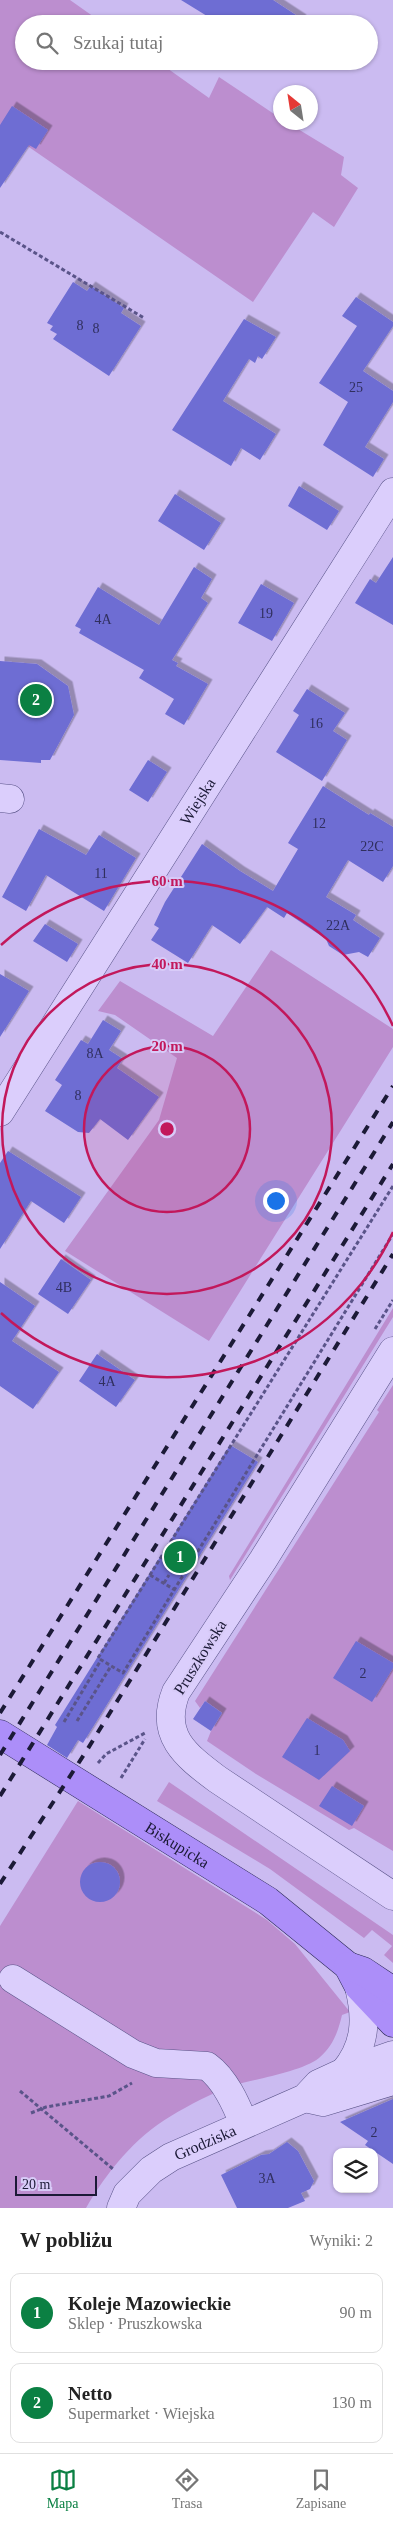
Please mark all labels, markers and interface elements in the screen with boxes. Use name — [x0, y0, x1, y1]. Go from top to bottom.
search box — [15, 15, 378, 70]
icon: search — [33, 29, 61, 57]
text: Szukaj tutaj — [73, 32, 163, 53]
north arrow — [273, 85, 318, 130]
house number: 8 — [77, 318, 84, 333]
house number: 8 — [93, 321, 100, 336]
house number: 25 — [349, 380, 363, 395]
house number: 19 — [259, 606, 273, 621]
house number: 4A — [94, 612, 112, 627]
pin: 2 — [20, 681, 52, 719]
house number: 16 — [309, 716, 323, 731]
street label: Wiejska — [176, 775, 218, 828]
house number: 12 — [312, 816, 326, 831]
house number: 22C — [360, 839, 384, 854]
house number: 11 — [94, 866, 108, 881]
text: 60 m — [151, 873, 183, 889]
house number: 22A — [326, 918, 351, 933]
text: 40 m — [151, 956, 183, 972]
text: 20 m — [151, 1038, 183, 1054]
house number: 8A — [86, 1046, 104, 1061]
house number: 8 — [75, 1088, 82, 1103]
centre of rings — [158, 1120, 176, 1138]
your location — [263, 1188, 289, 1214]
house number: 4B — [56, 1280, 72, 1295]
house number: 4A — [98, 1374, 116, 1389]
pin: 1 — [164, 1538, 196, 1576]
street label: Pruszkowska — [170, 1617, 230, 1697]
house number: 2 — [360, 1666, 367, 1681]
house number: 1 — [314, 1743, 321, 1758]
street label: Biskupicka — [142, 1818, 212, 1871]
street label: Grodziska — [171, 2121, 238, 2163]
house number: 2 — [371, 2125, 378, 2140]
map controls — [333, 2148, 378, 2193]
button: layers — [333, 2148, 378, 2193]
house number: 3A — [258, 2171, 276, 2186]
scale bar — [15, 2173, 98, 2196]
text: 20 m — [22, 2177, 50, 2192]
text: W pobliżu — [20, 2228, 112, 2252]
text: Wyniki: 2 — [310, 2232, 373, 2249]
text: Koleje Mazowieckie — [68, 2293, 231, 2314]
text: 1 — [33, 2304, 41, 2321]
text: 90 m — [340, 2304, 372, 2321]
text: Sklep · Pruszkowska — [68, 2315, 202, 2332]
text: Netto — [68, 2383, 112, 2404]
text: 2 — [33, 2394, 41, 2411]
text: 130 m — [332, 2394, 372, 2411]
text: Supermarket · Wiejska — [68, 2405, 215, 2422]
tab: Mapa — [47, 2466, 79, 2512]
tab: Trasa — [172, 2466, 202, 2512]
tab: Zapisane — [296, 2466, 346, 2512]

